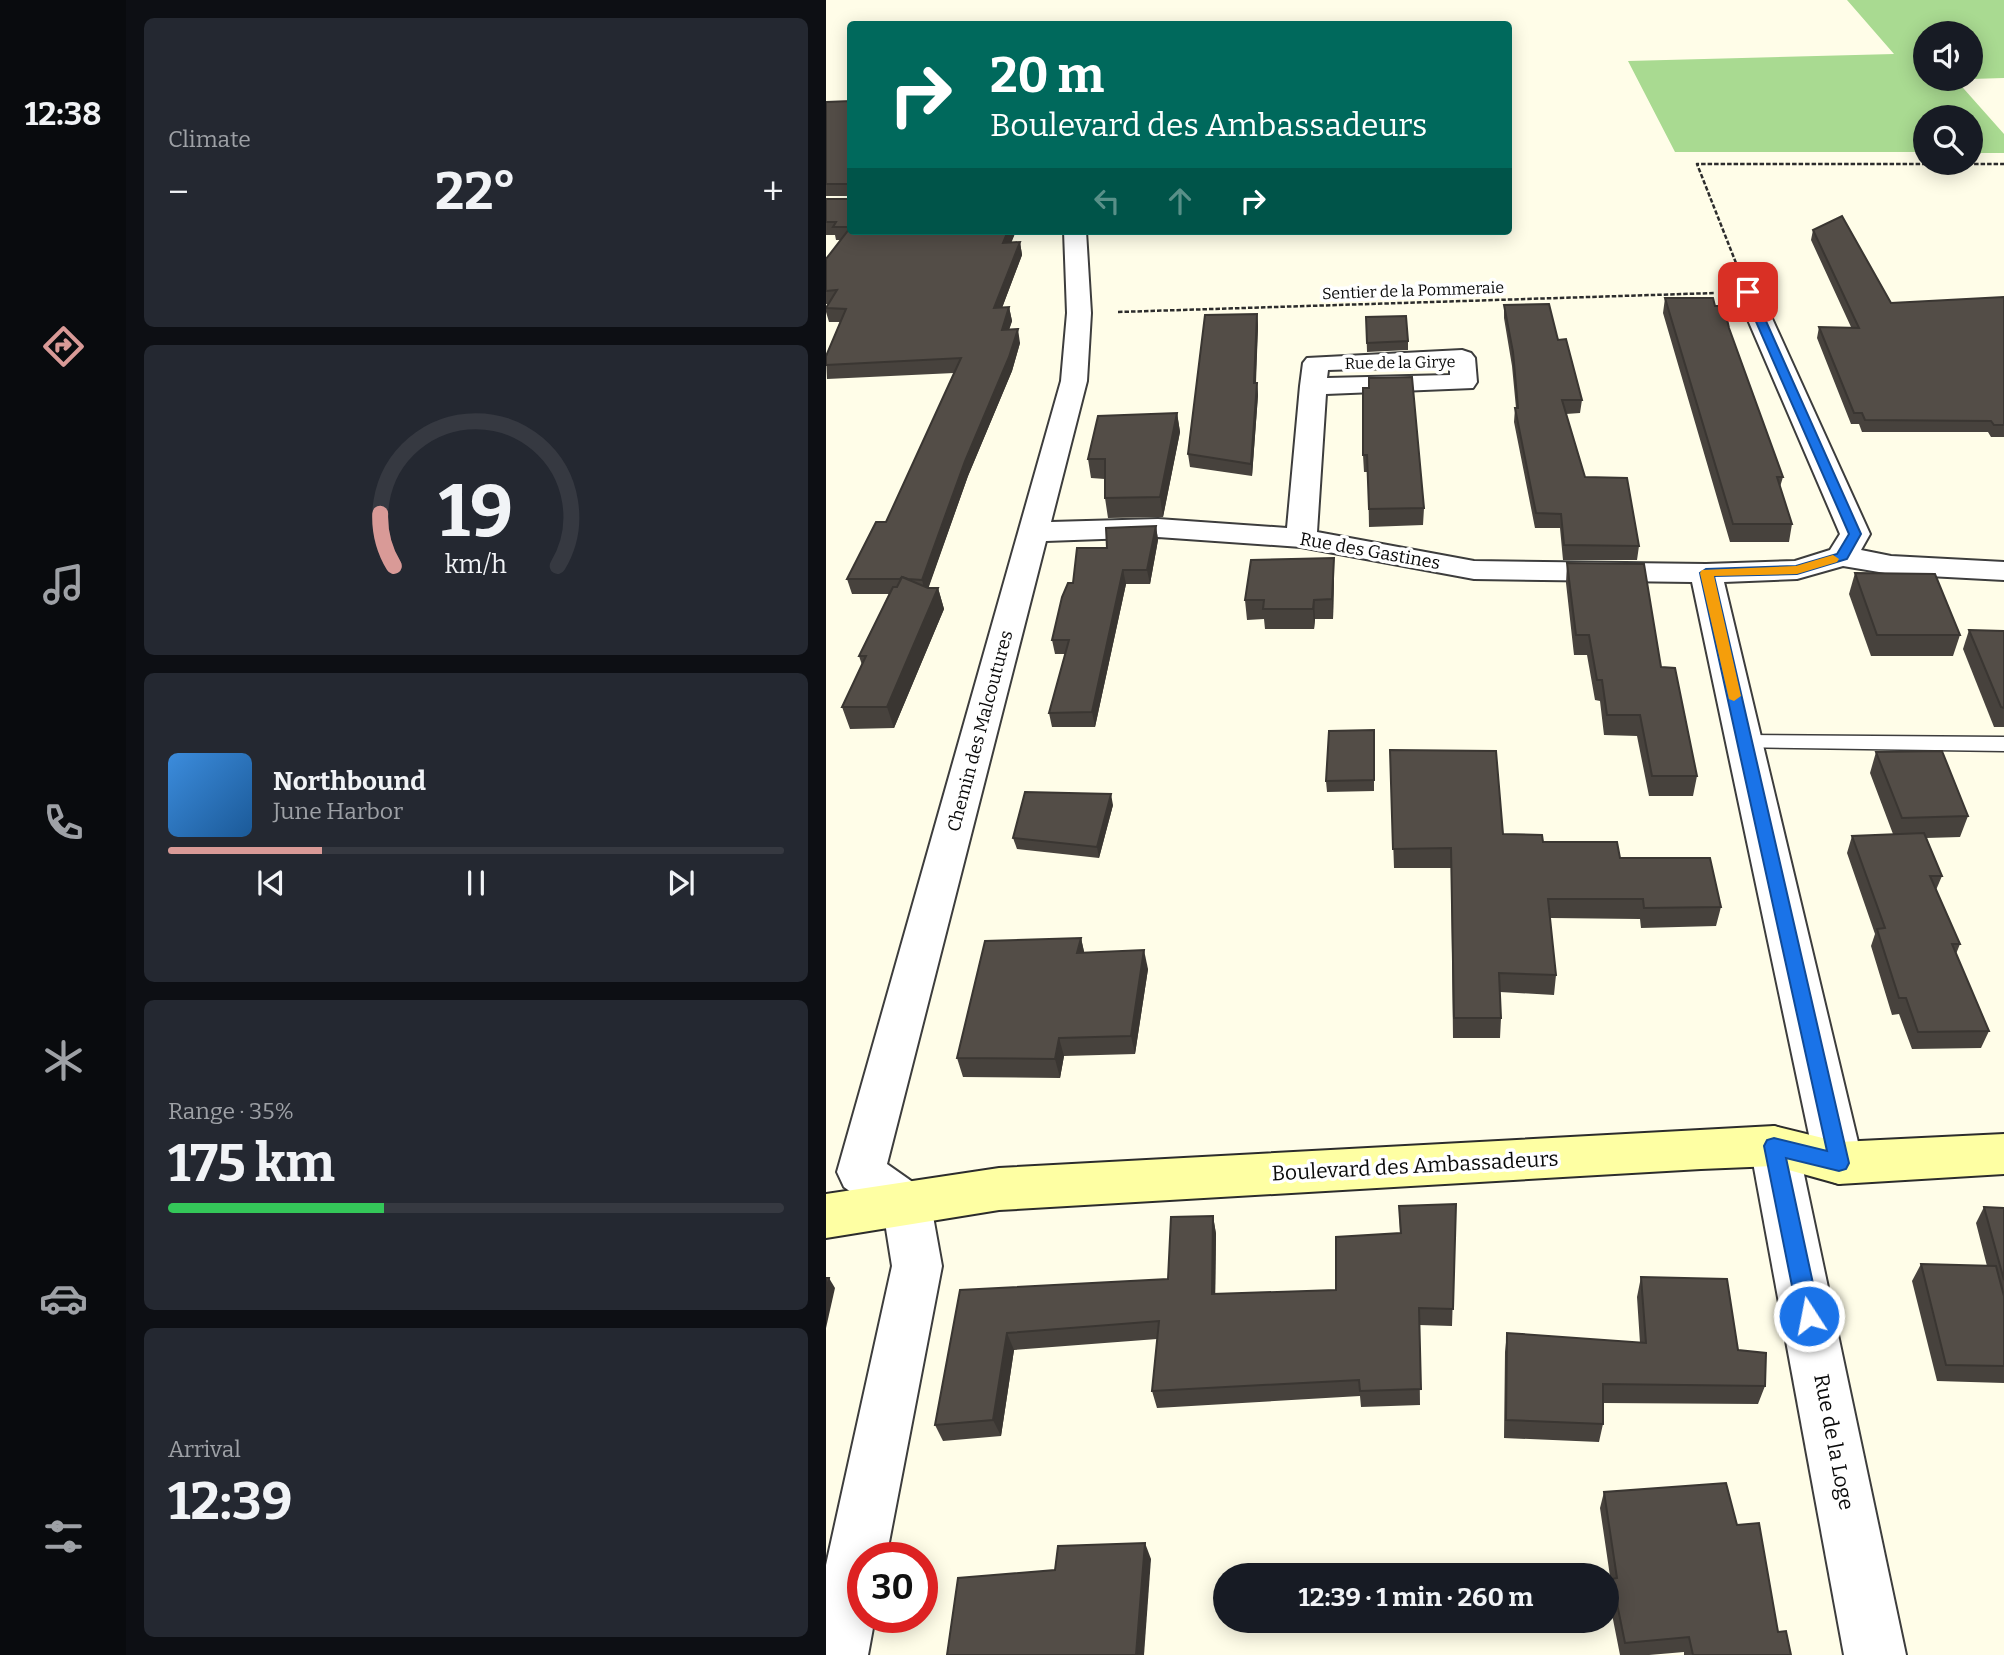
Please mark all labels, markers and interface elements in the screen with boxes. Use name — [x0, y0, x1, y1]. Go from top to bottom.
map controls — [1913, 21, 1983, 175]
button: sound — [1913, 21, 1983, 91]
text: 20 m — [990, 46, 1104, 105]
icon: right — [875, 49, 966, 140]
text: 12:38 — [25, 95, 102, 133]
button: search — [1913, 105, 1983, 175]
text: Boulevard des Ambassadeurs — [990, 106, 1427, 144]
text: Climate — [168, 125, 251, 153]
text: 22° — [435, 160, 516, 223]
text: − — [168, 169, 189, 215]
text: + — [762, 169, 784, 215]
icon: left — [1088, 182, 1126, 220]
icon: ahead — [1161, 182, 1199, 220]
icon: right — [1234, 182, 1272, 220]
pin — [1718, 262, 1778, 322]
icon: arrive — [1729, 273, 1767, 311]
street label: Sentier de la Pommeraie — [1322, 278, 1504, 303]
icon: directions — [39, 322, 88, 371]
street label: Rue de la Girye — [1345, 352, 1455, 373]
text: 19 — [439, 469, 513, 556]
street label: Rue des Gastines — [1298, 528, 1442, 574]
text: km/h — [445, 550, 507, 580]
icon: music — [39, 560, 88, 609]
street label: Chemin des Malcoutures — [943, 628, 1017, 834]
text: Northbound — [273, 766, 426, 797]
text: June Harbor — [273, 797, 403, 825]
icon: phone — [39, 798, 88, 847]
icon: previous — [252, 864, 290, 902]
icon: pause — [457, 864, 495, 902]
icon: next — [662, 864, 700, 902]
icon: climate — [39, 1036, 88, 1085]
text: Range · 35% — [168, 1097, 294, 1125]
text: 175 km — [168, 1132, 335, 1195]
street label: Boulevard des Ambassadeurs — [1271, 1146, 1559, 1186]
icon: car — [39, 1274, 88, 1323]
position arrow — [1772, 1279, 1846, 1353]
street label: Rue de la Loge — [1808, 1372, 1860, 1512]
text: Arrival — [168, 1435, 241, 1463]
text: 12:39 — [168, 1470, 293, 1533]
icon: filters — [39, 1512, 88, 1561]
speed limit sign: 30 — [847, 1542, 938, 1633]
text: 12:39 · 1 min · 260 m — [1299, 1582, 1533, 1613]

